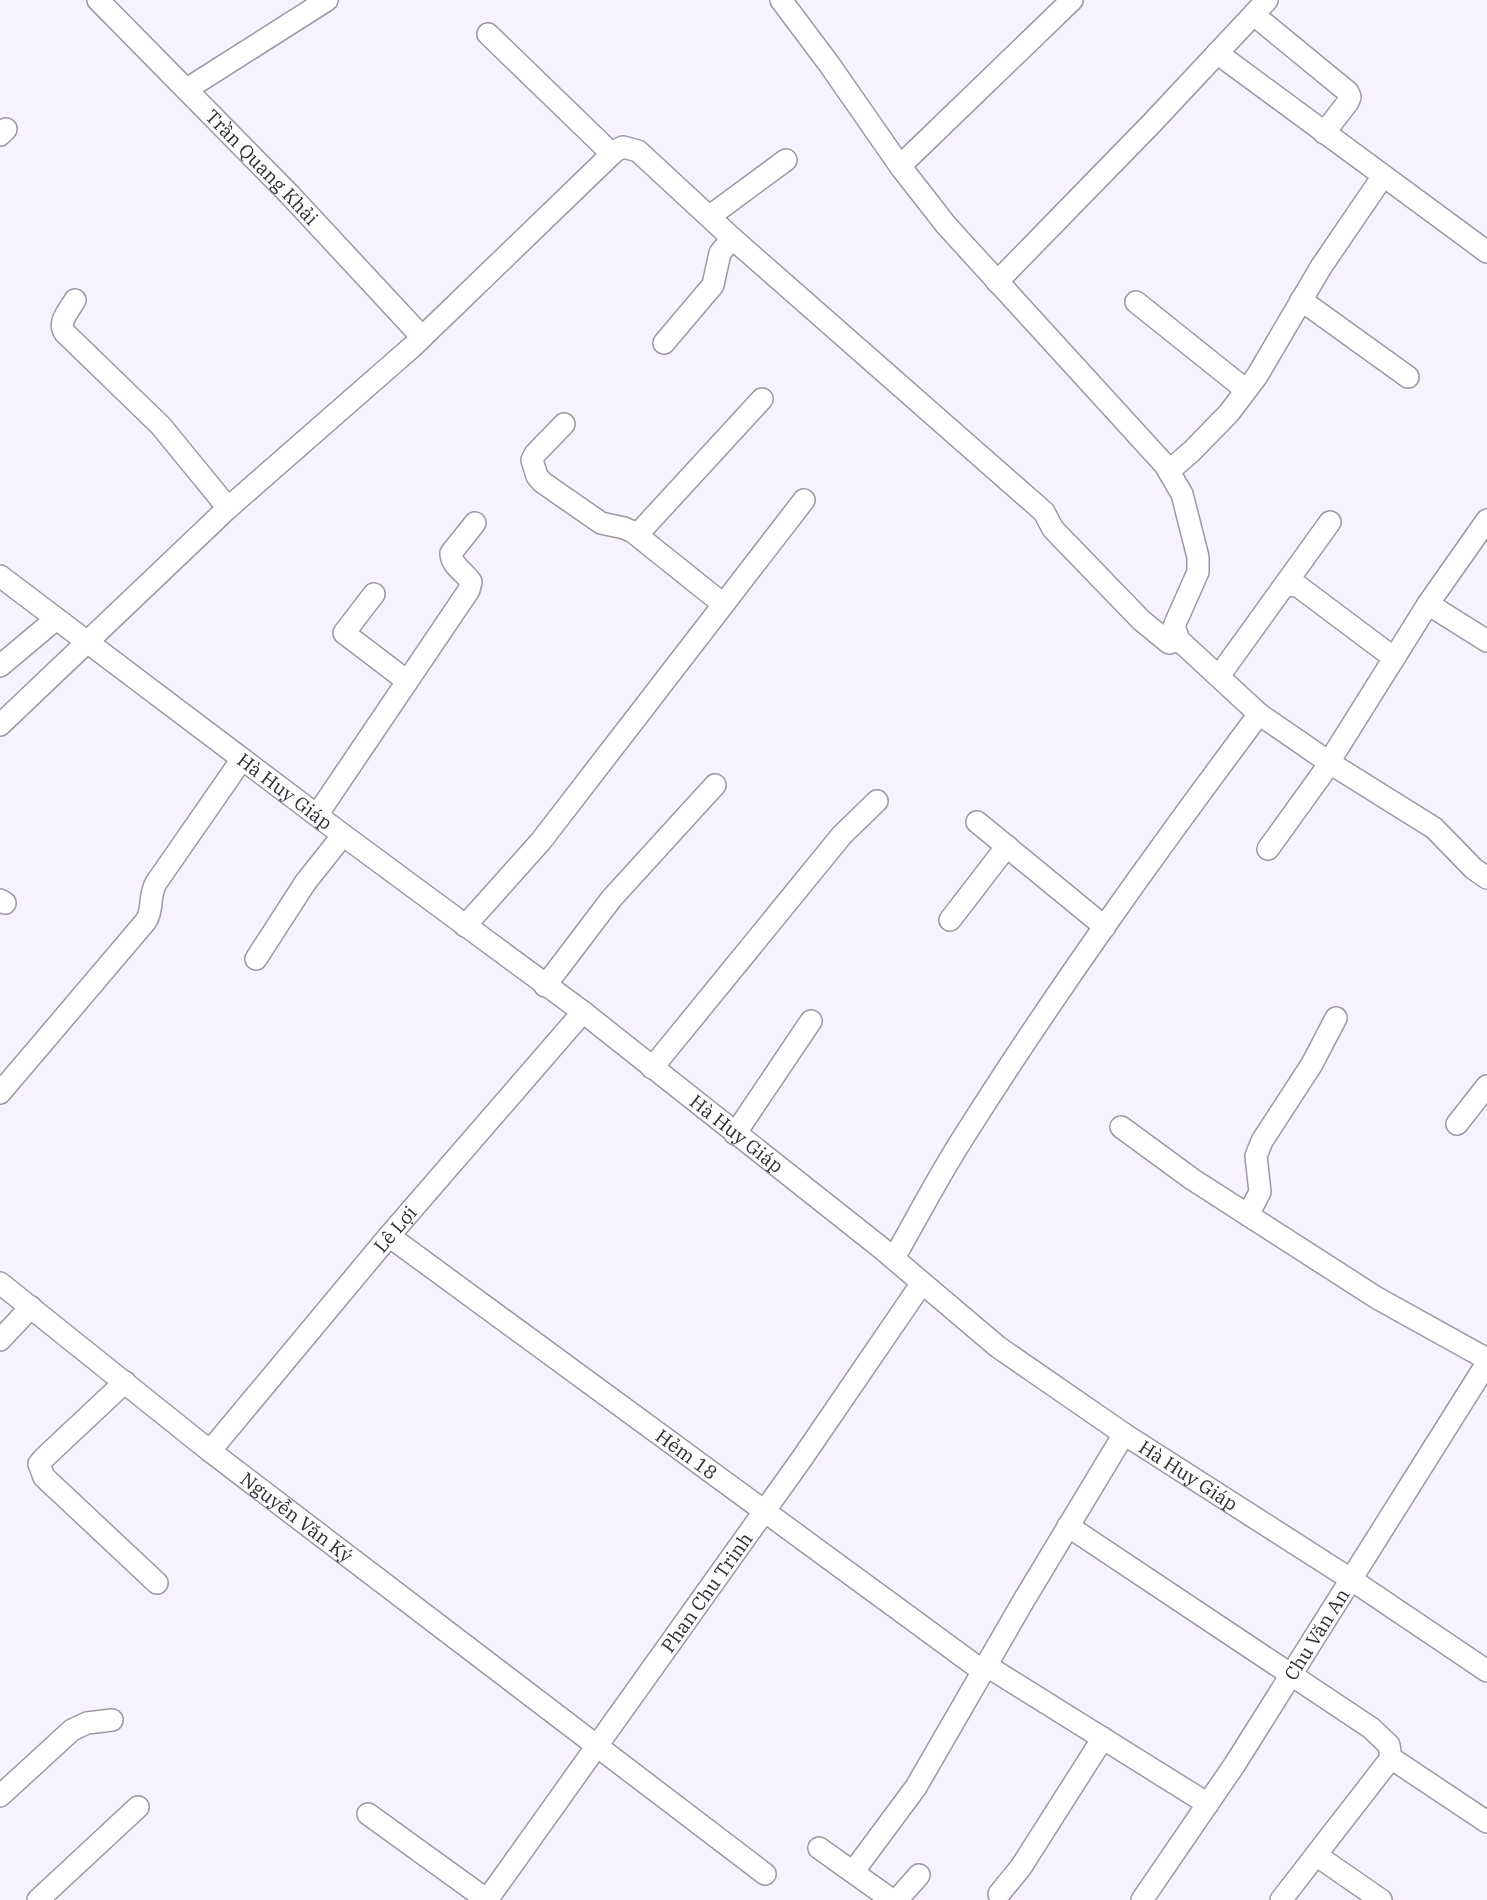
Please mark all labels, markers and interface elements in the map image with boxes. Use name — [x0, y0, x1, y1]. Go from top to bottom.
street label: Trần Quang Khải — [200, 104, 323, 230]
street label: Hà Huy Giáp — [233, 748, 337, 835]
street label: Hà Huy Giáp — [685, 1089, 788, 1178]
street label: Lê Lợi — [368, 1201, 422, 1257]
street label: Hẻm 18 — [651, 1424, 722, 1485]
street label: Hà Huy Giáp — [1134, 1435, 1242, 1516]
street label: Nguyễn Văn Ký — [236, 1467, 358, 1568]
street label: Phan Chu Trinh — [656, 1528, 757, 1657]
street label: Chu Văn An — [1279, 1584, 1354, 1685]

